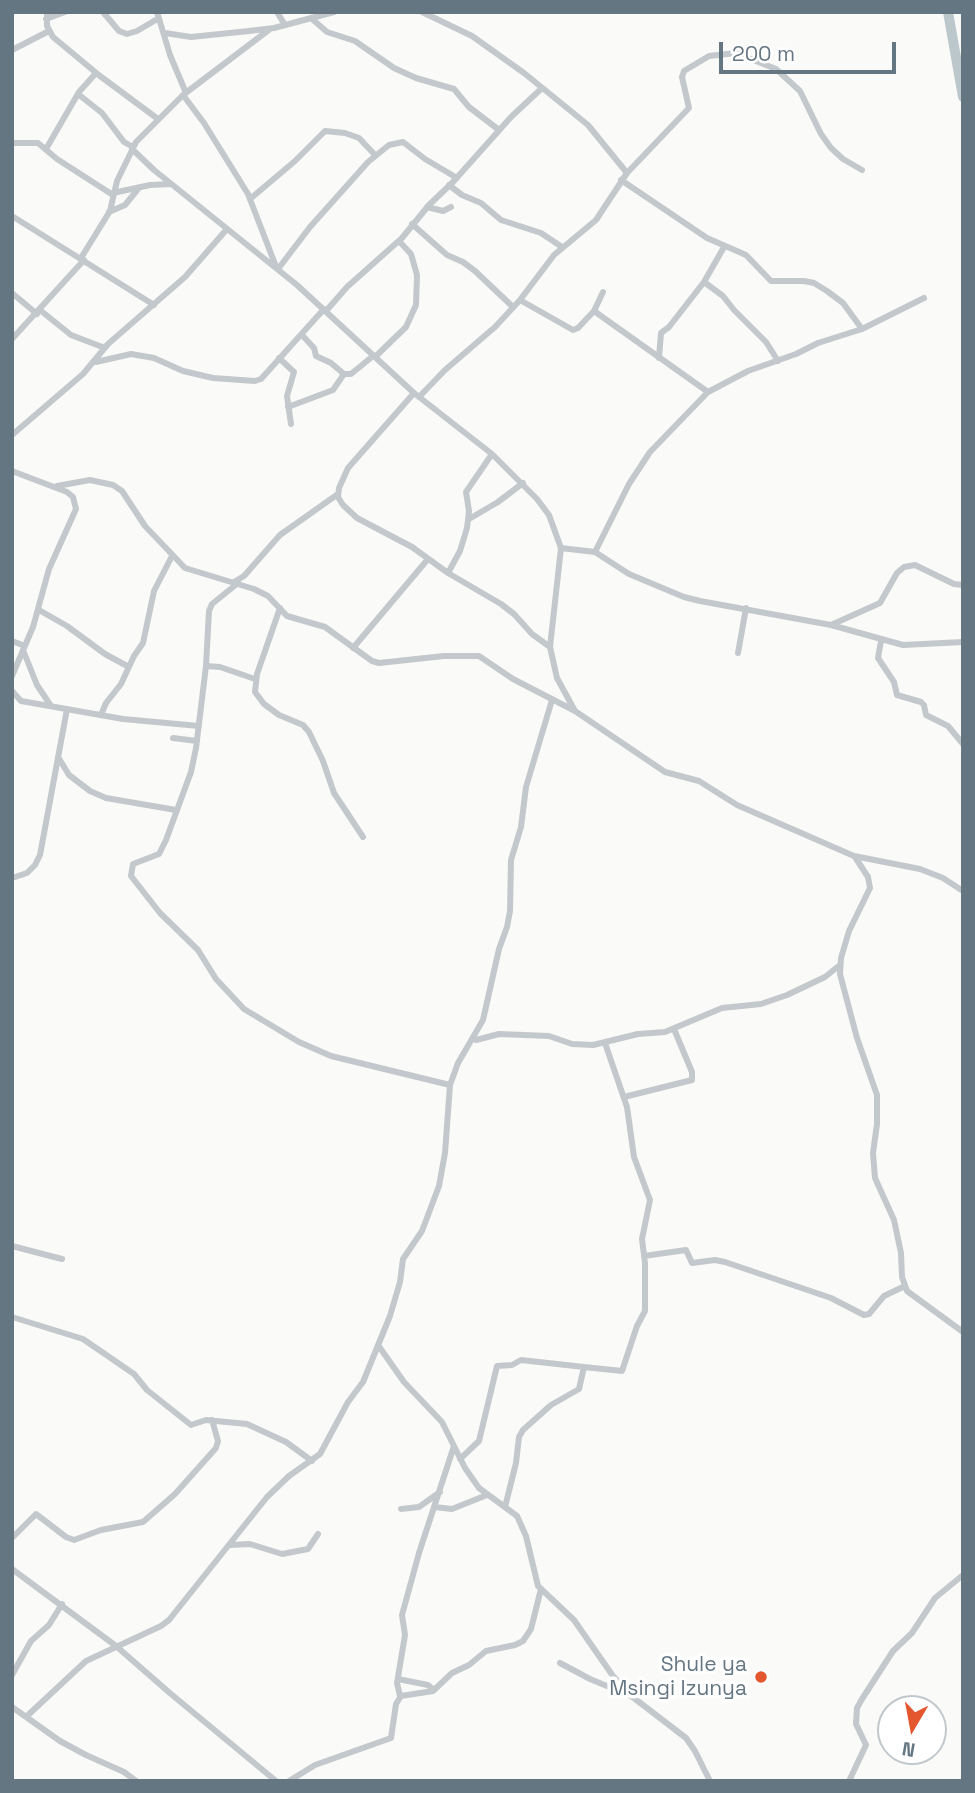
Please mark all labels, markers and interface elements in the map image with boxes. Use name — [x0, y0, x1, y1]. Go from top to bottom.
scale bar — [723, 28, 900, 72]
text: 200 m — [732, 40, 795, 67]
place label: Shule ya Msingi Izunya — [609, 1652, 747, 1702]
marker: Shule ya Msingi Izunya — [753, 1669, 769, 1685]
north arrow — [877, 1695, 947, 1765]
text: N — [900, 1736, 917, 1763]

